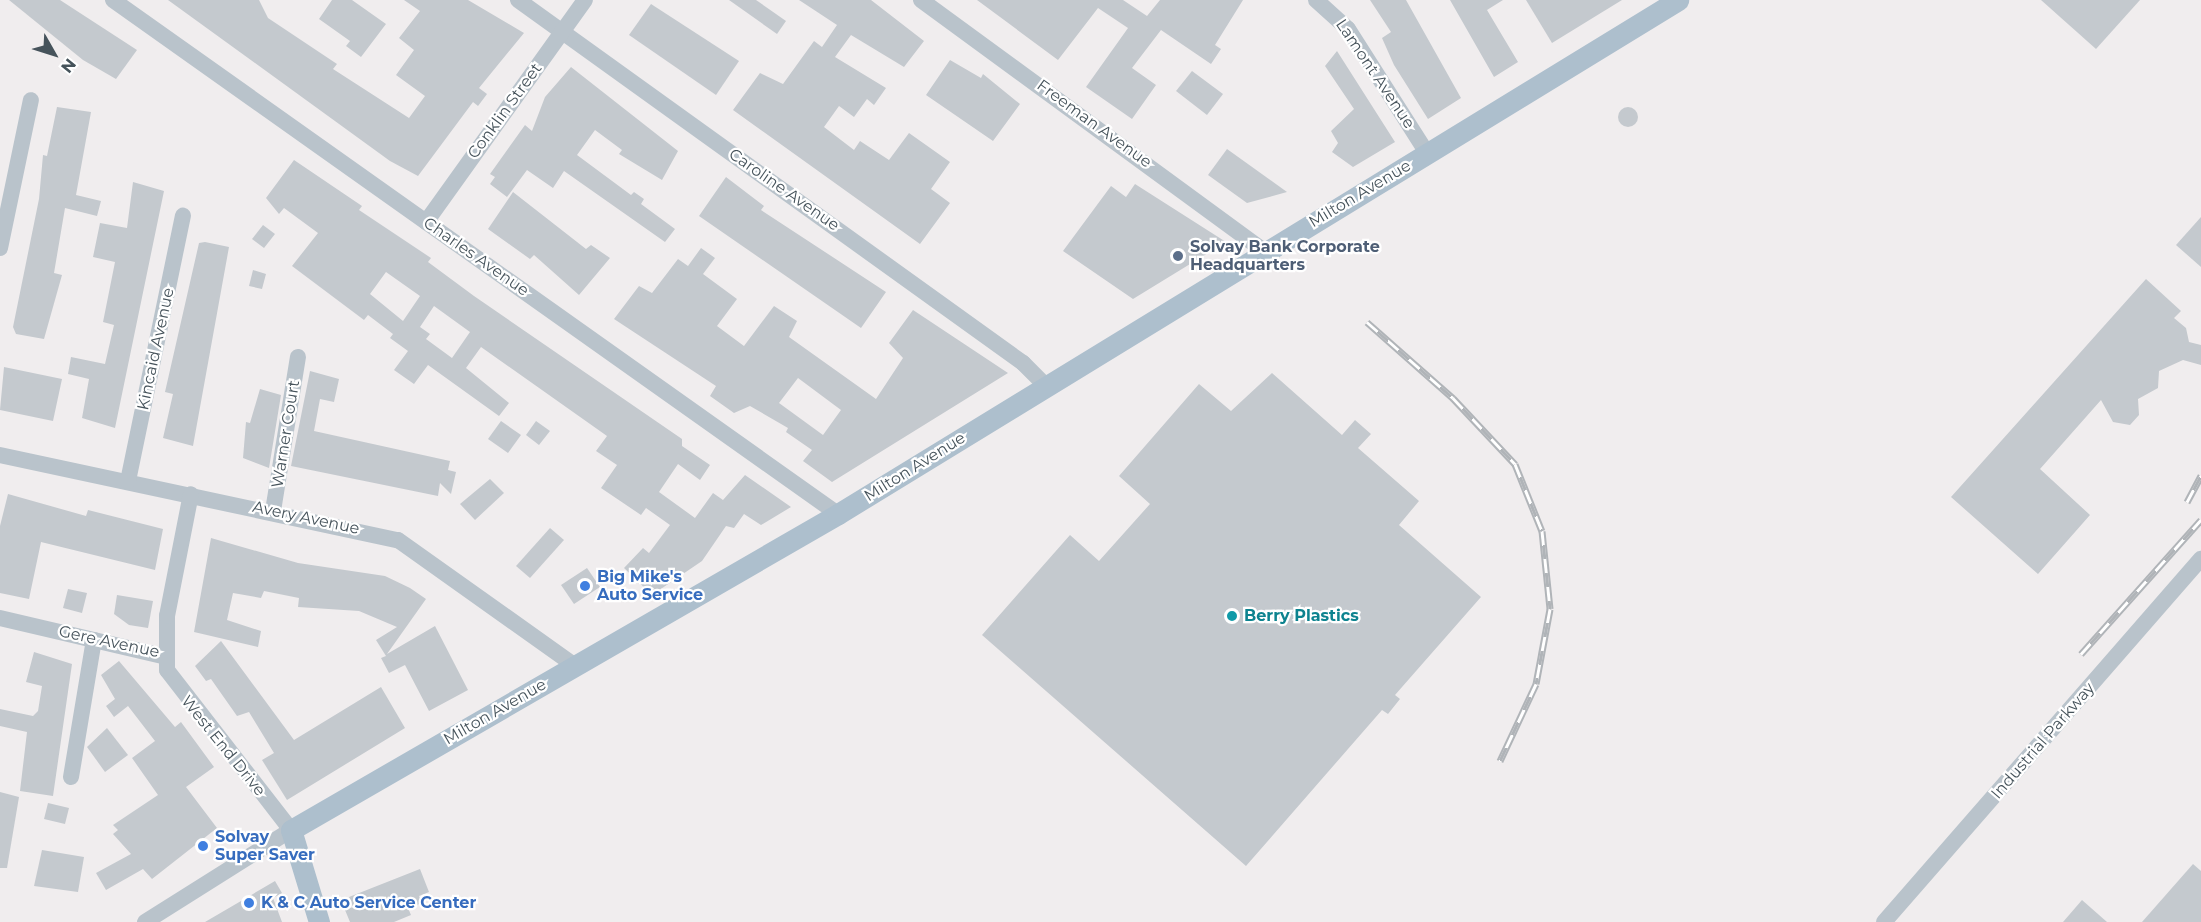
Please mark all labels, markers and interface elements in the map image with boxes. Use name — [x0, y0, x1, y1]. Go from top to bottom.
street label: Lamont Avenue — [1331, 16, 1419, 132]
north arrow — [24, 24, 84, 84]
text: N — [57, 55, 80, 77]
street label: Conklin Street — [464, 59, 546, 163]
street label: Freeman Avenue — [1033, 76, 1155, 172]
street label: Caroline Avenue — [725, 145, 843, 235]
street label: Milton Avenue — [1306, 156, 1414, 232]
street label: Charles Avenue — [420, 214, 532, 300]
place label: Solvay Bank Corporate Headquarters — [1190, 237, 1380, 275]
marker: Solvay Bank Corporate Headquarters — [1171, 249, 1185, 263]
street label: Kincaid Avenue — [134, 286, 178, 412]
street label: Warner Court — [268, 379, 304, 489]
street label: Milton Avenue — [861, 428, 969, 506]
street label: Avery Avenue — [251, 497, 361, 539]
place label: Big Mike's Auto Service — [597, 567, 703, 605]
marker: Big Mike's Auto Service — [578, 579, 592, 593]
place label: Berry Plastics — [1244, 606, 1359, 626]
marker: Berry Plastics — [1225, 609, 1239, 623]
street label: Gere Avenue — [57, 622, 161, 662]
street label: Milton Avenue — [440, 675, 550, 749]
street label: Industrial Parkway — [1987, 679, 2099, 803]
street label: West End Drive — [177, 692, 269, 800]
place label: Solvay Super Saver — [215, 827, 315, 865]
marker: Solvay Super Saver — [196, 839, 210, 853]
place label: K & C Auto Service Center — [261, 893, 476, 913]
marker: K & C Auto Service Center — [242, 896, 256, 910]

